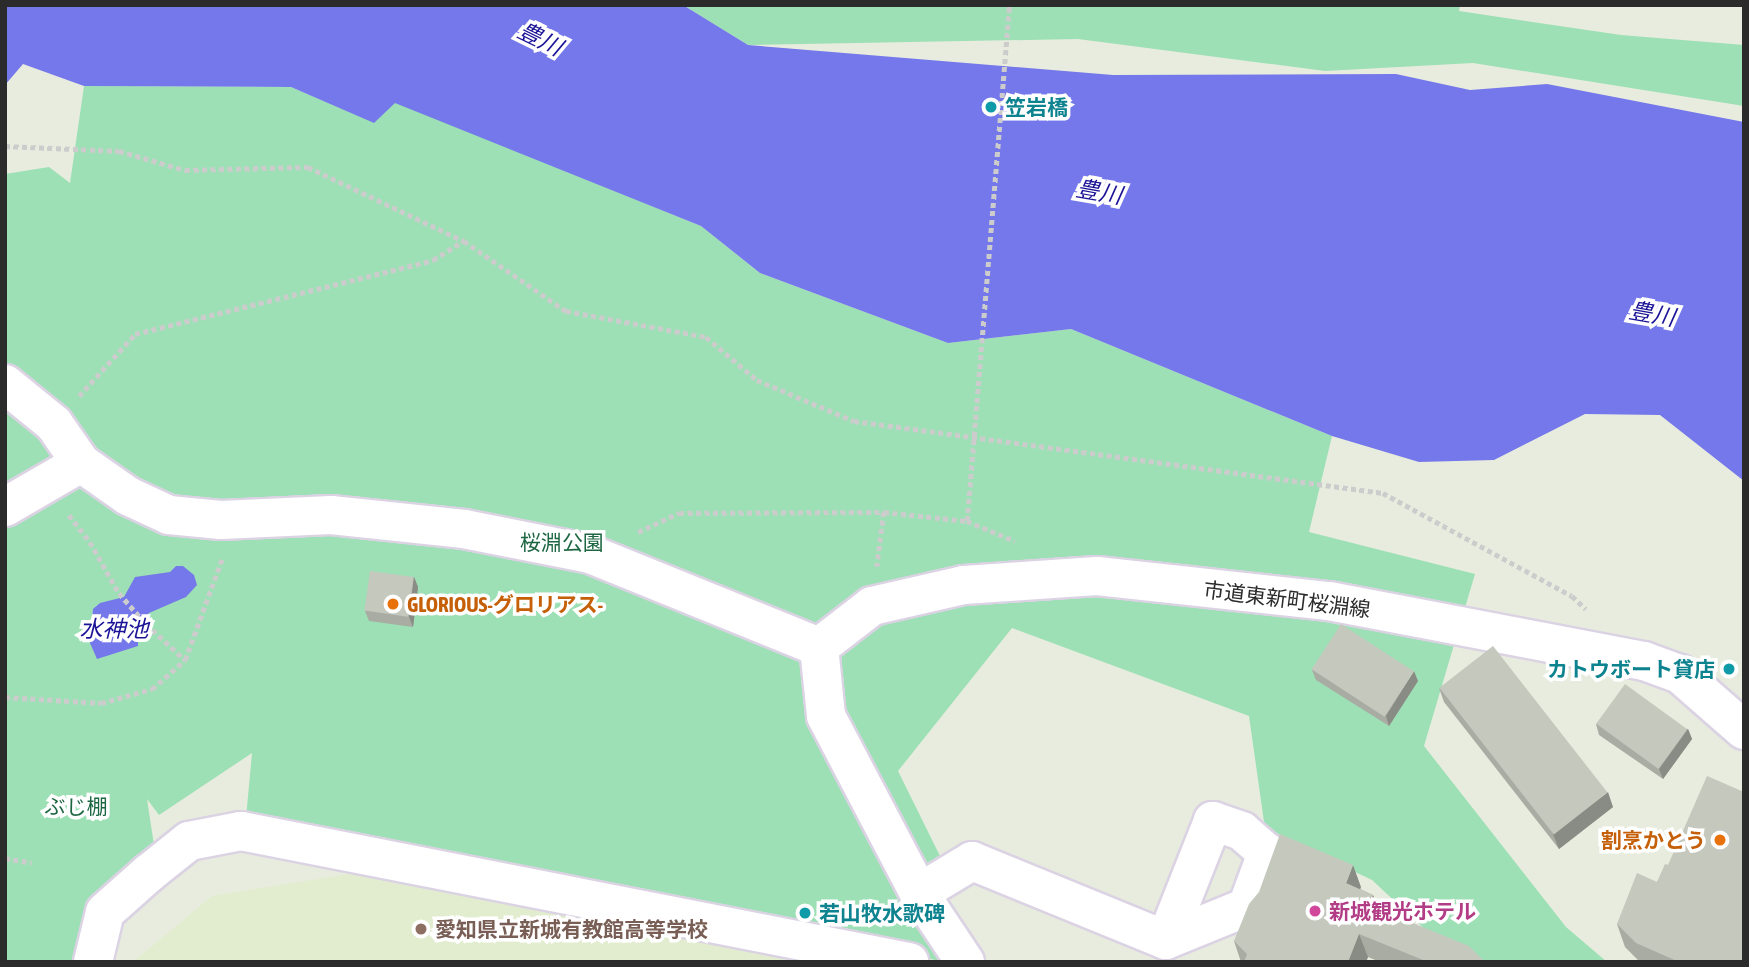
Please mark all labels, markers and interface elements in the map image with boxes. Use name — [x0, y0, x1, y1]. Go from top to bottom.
water label: 豊川 — [513, 17, 567, 61]
place label: 笠岩橋 — [1005, 94, 1068, 120]
marker: 笠岩橋 — [983, 99, 999, 115]
water label: 豊川 — [1074, 174, 1124, 210]
water label: 豊川 — [1627, 296, 1677, 332]
park label: 桜淵公園 — [520, 529, 604, 555]
street label: 市道東新町桜淵線 — [1202, 576, 1372, 622]
place label: GLORIOUS-グロリアス- — [407, 591, 603, 617]
marker: GLORIOUS-グロリアス- — [385, 596, 401, 612]
water label: 水神池 — [80, 615, 148, 643]
place label: カトウボート貸店 — [1547, 656, 1715, 682]
marker: カトウボート貸店 — [1721, 661, 1737, 677]
park label: ぶじ棚 — [45, 793, 107, 819]
place label: 割烹かとう — [1601, 827, 1706, 853]
marker: 割烹かとう — [1712, 832, 1728, 848]
place label: 新城観光ホテル — [1329, 898, 1476, 924]
place label: 若山牧水歌碑 — [819, 900, 945, 926]
marker: 新城観光ホテル — [1307, 903, 1323, 919]
marker: 若山牧水歌碑 — [797, 905, 813, 921]
place label: 愛知県立新城有教館高等学校 — [435, 916, 708, 942]
marker: 愛知県立新城有教館高等学校 — [413, 921, 429, 937]

